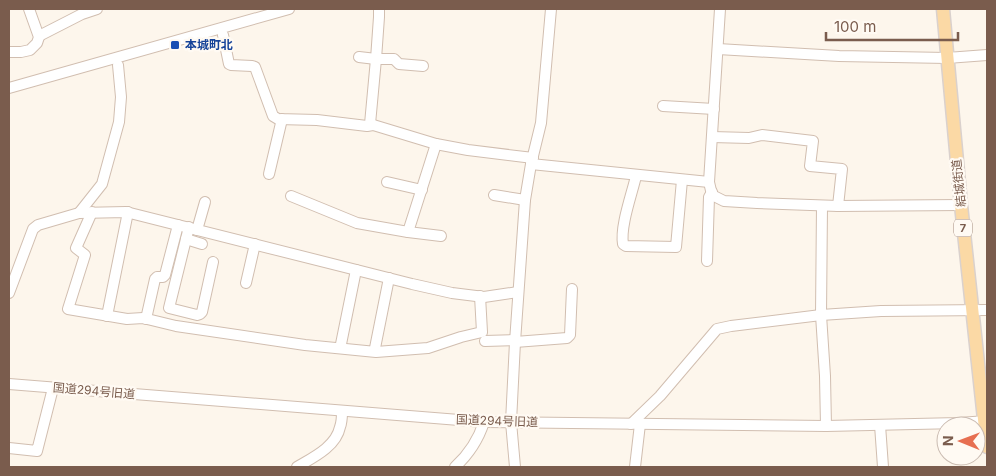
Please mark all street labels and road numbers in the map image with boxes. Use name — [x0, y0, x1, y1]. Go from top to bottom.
street label: 結城街道 — [949, 158, 968, 208]
road number: 7 — [954, 220, 972, 237]
street label: 国道294号旧道 — [52, 379, 136, 402]
street label: 国道294号旧道 — [456, 412, 539, 429]

